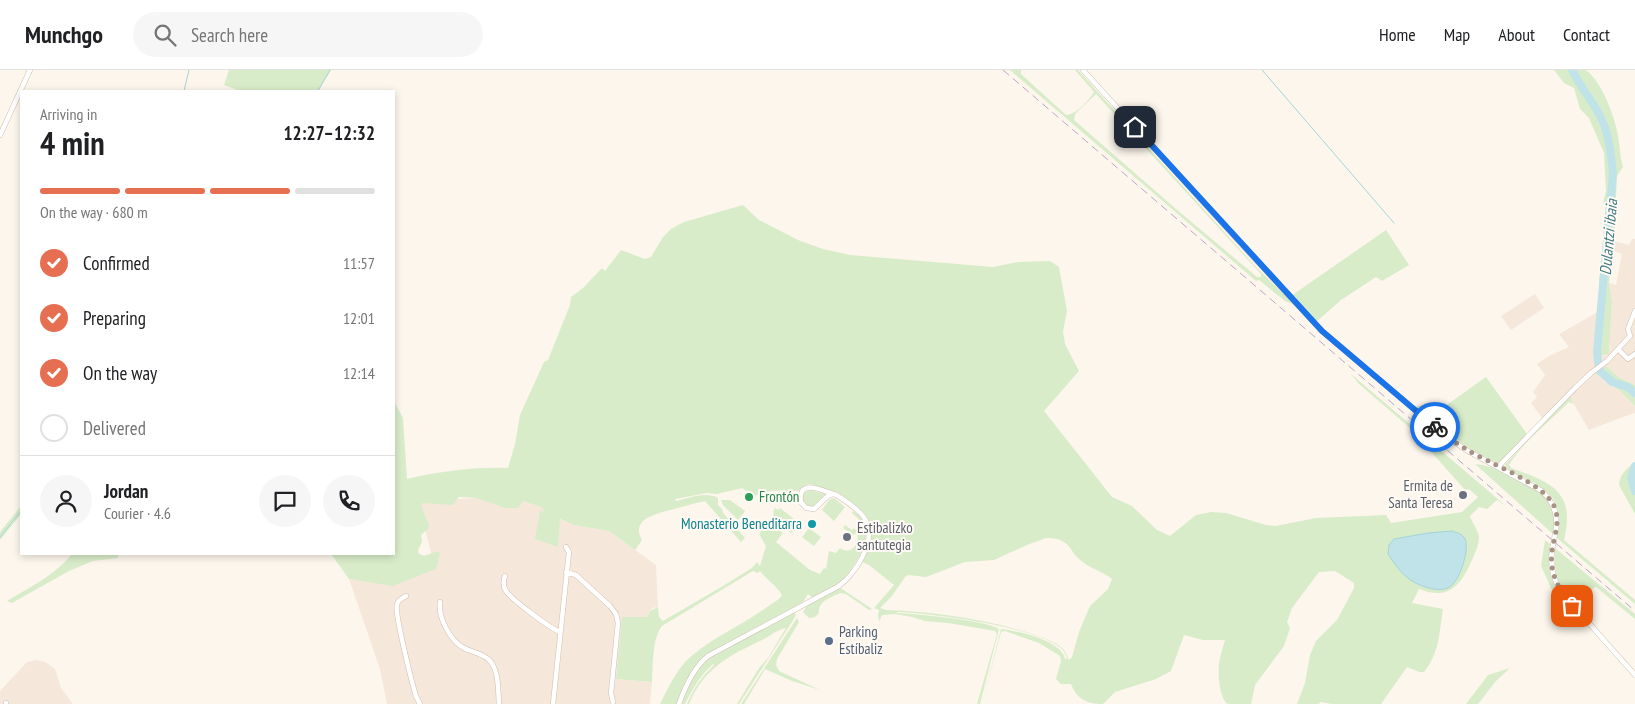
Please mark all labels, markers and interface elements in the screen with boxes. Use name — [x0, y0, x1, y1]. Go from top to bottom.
search box — [133, 12, 483, 57]
text: Munchgo — [25, 19, 103, 50]
icon: search — [151, 21, 179, 49]
text: Search here — [191, 23, 268, 47]
text: Home — [1379, 23, 1416, 46]
text: Map — [1444, 23, 1470, 46]
text: About — [1498, 23, 1535, 46]
text: Contact — [1563, 23, 1610, 46]
text: Arriving in — [40, 104, 97, 124]
pin — [1114, 106, 1156, 148]
icon: home — [1121, 113, 1149, 141]
text: 12:27–12:32 — [283, 121, 375, 145]
text: 4 min — [40, 122, 105, 164]
water label: Dulantzi ibaia — [1595, 197, 1621, 276]
text: On the way · 680 m — [40, 202, 148, 222]
icon: check — [40, 249, 68, 277]
text: Confirmed — [83, 251, 150, 275]
text: 11:57 — [343, 253, 375, 273]
icon: check — [40, 304, 68, 332]
text: Preparing — [83, 306, 146, 330]
text: 12:01 — [343, 308, 375, 328]
icon: check — [40, 359, 68, 387]
text: On the way — [83, 361, 157, 385]
text: 12:14 — [343, 363, 375, 383]
courier — [1410, 402, 1460, 452]
icon: bike — [1421, 413, 1449, 441]
text: Delivered — [83, 416, 146, 440]
button: person — [40, 475, 92, 527]
button: chat — [259, 475, 311, 527]
button: phone — [323, 475, 375, 527]
place label: Ermita de Santa Teresa — [1388, 476, 1453, 512]
text: Jordan — [104, 479, 148, 503]
place label: Frontón — [759, 487, 799, 506]
marker: Ermita de Santa Teresa — [1457, 489, 1469, 501]
marker: Frontón — [743, 491, 755, 503]
text: Courier · 4.6 — [104, 503, 171, 523]
place label: Monasterio Beneditarra — [681, 514, 802, 533]
marker: Monasterio Beneditarra — [806, 518, 818, 530]
place label: Estibalizko santutegia — [857, 518, 913, 554]
marker: Estibalizko santutegia — [841, 531, 853, 543]
pin — [1551, 585, 1593, 627]
icon: bag — [1558, 592, 1586, 620]
place label: Parking Estíbaliz — [839, 622, 883, 658]
marker: Parking Estíbaliz — [823, 635, 835, 647]

